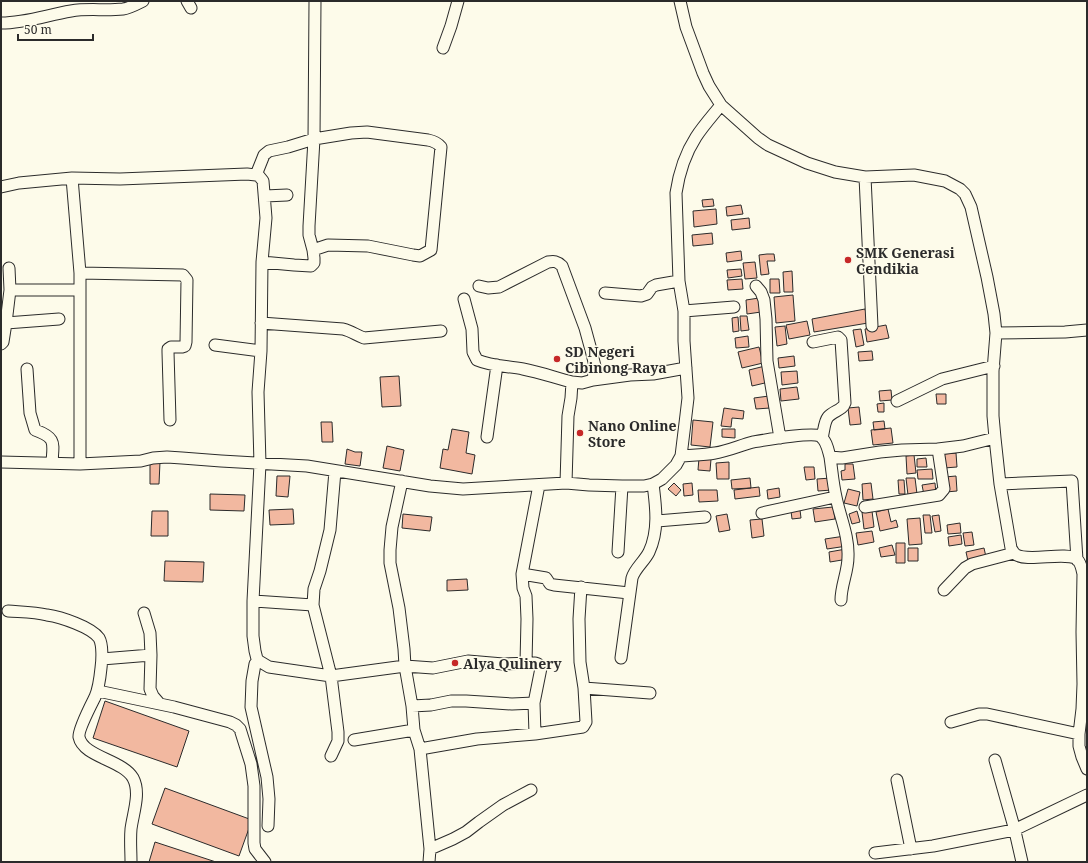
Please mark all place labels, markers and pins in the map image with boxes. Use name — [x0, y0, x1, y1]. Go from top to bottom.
place label: SMK Generasi Cendikia — [856, 243, 955, 278]
marker: SMK Generasi Cendikia — [843, 255, 853, 265]
place label: SD Negeri Cibinong Raya — [565, 342, 667, 377]
marker: SD Negeri Cibinong Raya — [552, 354, 562, 364]
place label: Nano Online Store — [588, 416, 677, 451]
marker: Nano Online Store — [575, 428, 585, 438]
place label: Alya Qulinery — [463, 654, 562, 673]
marker: Alya Qulinery — [450, 658, 460, 668]

